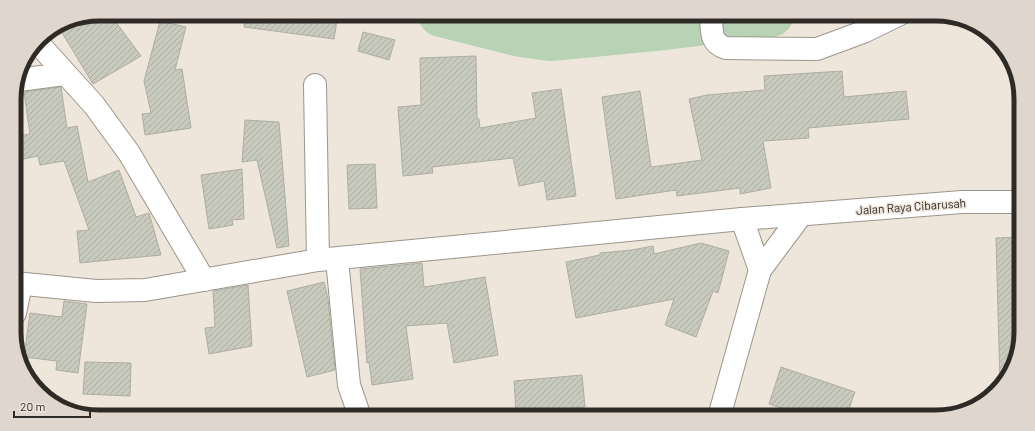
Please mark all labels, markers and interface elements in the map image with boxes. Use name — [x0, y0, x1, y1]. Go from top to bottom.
street label: Jalan Raya Cibarusah — [855, 195, 966, 217]
scale bar — [14, 393, 90, 419]
text: 20 m — [20, 399, 46, 413]

